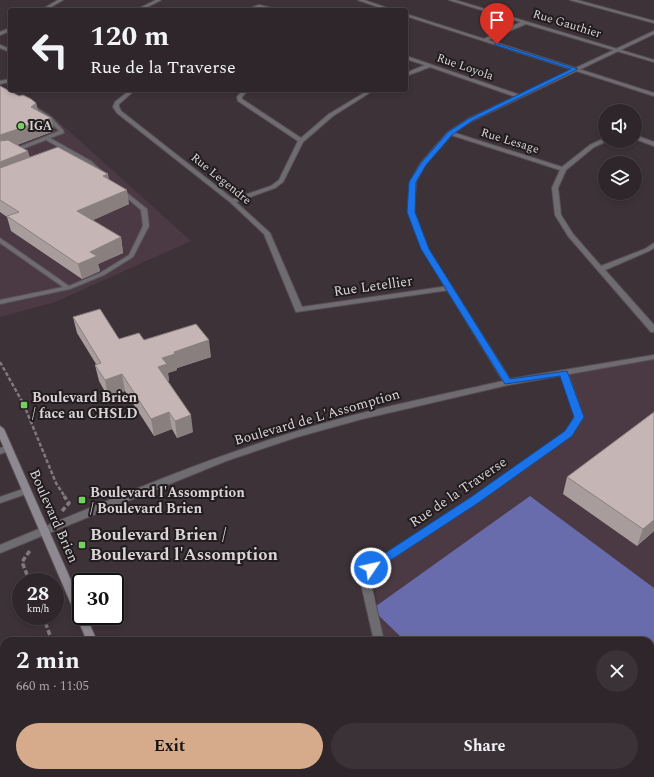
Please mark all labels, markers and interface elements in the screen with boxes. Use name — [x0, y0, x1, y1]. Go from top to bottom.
pin — [480, 3, 514, 44]
street label: Rue Gauthier — [530, 5, 604, 44]
icon: arrive — [486, 9, 508, 31]
text: 120 m — [90, 15, 169, 58]
icon: left — [24, 24, 76, 76]
street label: Rue Loyola — [434, 48, 496, 86]
text: Rue de la Traverse — [90, 54, 236, 81]
map controls — [598, 104, 642, 200]
button: sound — [598, 104, 642, 148]
place label: IGA — [29, 117, 53, 136]
marker: IGA — [16, 121, 26, 131]
street label: Rue Lesage — [478, 123, 542, 159]
street label: Rue Legendre — [187, 149, 256, 210]
button: layers — [598, 156, 642, 200]
street label: Rue Letellier — [332, 270, 414, 302]
street label: Boulevard de L'Assomption — [232, 383, 402, 451]
place label: Boulevard Brien / face au CHSLD — [32, 387, 138, 424]
marker: Boulevard Brien / face au CHSLD — [19, 400, 29, 410]
street label: Rue de la Traverse — [405, 451, 511, 532]
street label: Boulevard Brien — [24, 466, 84, 566]
place label: Boulevard l'Assomption / Boulevard Brien — [90, 482, 245, 519]
marker: Boulevard l'Assomption / Boulevard Brien — [77, 495, 87, 505]
place label: Boulevard Brien / Boulevard l'Assomption — [90, 522, 279, 568]
marker: Boulevard Brien / Boulevard l'Assomption — [77, 540, 87, 550]
position arrow — [350, 547, 392, 589]
speed limit sign: 30 — [72, 573, 124, 625]
text: 28 — [27, 579, 49, 609]
text: km/h — [27, 601, 49, 617]
text: 2 min — [16, 643, 80, 679]
button: close — [596, 650, 638, 692]
text: 660 m · 11:05 — [16, 676, 89, 696]
button: Exit — [16, 723, 323, 769]
button: Share — [331, 723, 638, 769]

